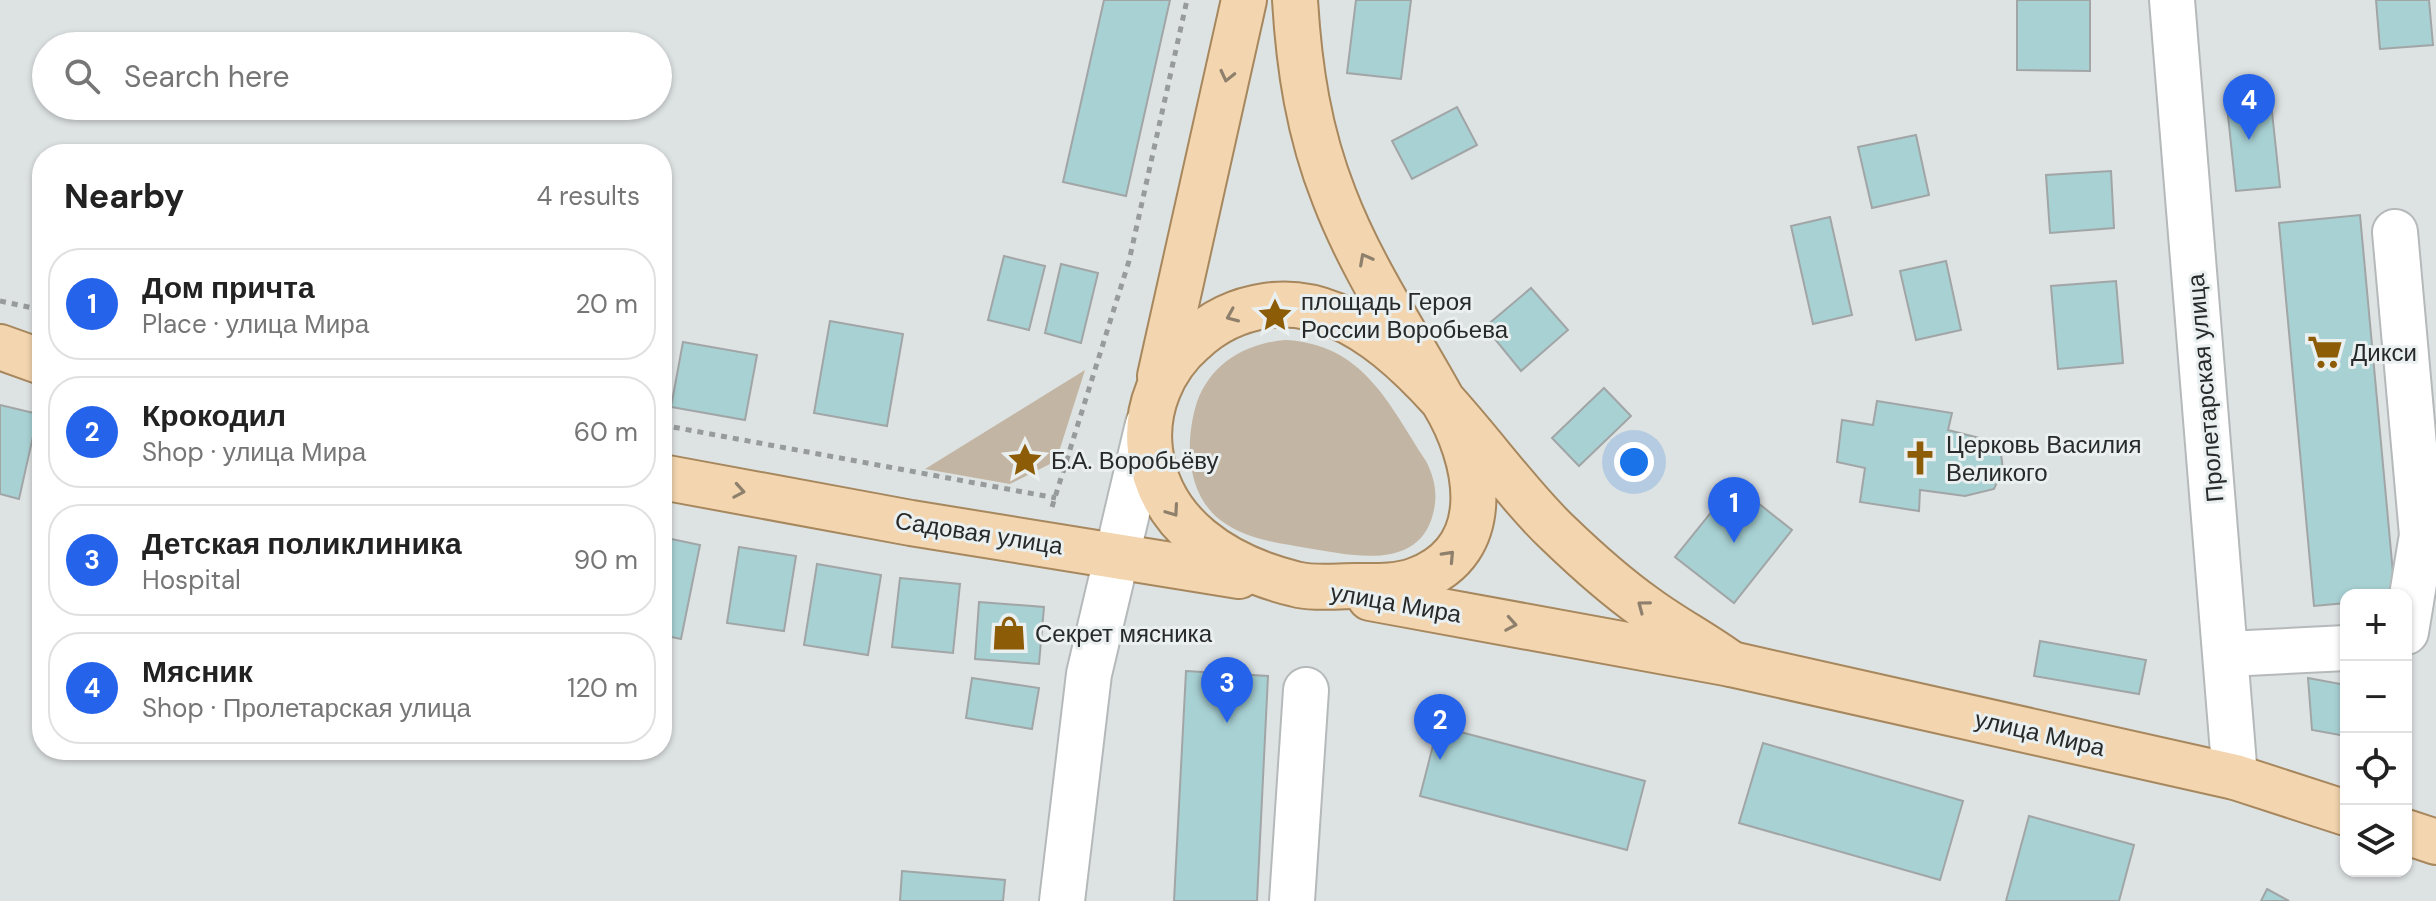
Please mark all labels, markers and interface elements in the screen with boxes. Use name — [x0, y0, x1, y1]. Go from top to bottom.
search box — [32, 32, 672, 120]
icon: search — [60, 54, 104, 98]
text: Search here — [124, 57, 290, 96]
one-way arrow — [1219, 69, 1236, 82]
pin: 4 — [2223, 74, 2275, 140]
text: Nearby — [64, 174, 184, 219]
text: 4 results — [536, 179, 640, 213]
one-way arrow — [1359, 253, 1375, 267]
text: Дом причта — [142, 268, 315, 307]
street label: Пролетарская улица — [2180, 272, 2230, 503]
place label: площадь Героя России Воробьева — [1301, 286, 1509, 345]
text: 1 — [87, 287, 97, 321]
text: 20 m — [575, 287, 638, 321]
place icon: площадь Героя России Воробьева — [1256, 296, 1294, 334]
one-way arrow — [1226, 306, 1241, 322]
text: Place · улица Мира — [142, 307, 369, 341]
supermarket icon: Дикси — [2306, 333, 2344, 371]
place label: Дикси — [2351, 337, 2417, 368]
text: Крокодил — [142, 396, 286, 435]
text: 2 — [84, 415, 100, 449]
text: 60 m — [574, 415, 638, 449]
place label: Церковь Василия Великого — [1946, 429, 2141, 488]
text: Shop · улица Мира — [142, 435, 366, 469]
church icon: Церковь Василия Великого — [1901, 439, 1939, 477]
place icon: Б.А. Воробьёву — [1006, 441, 1044, 479]
your location — [1614, 442, 1654, 482]
place label: Б.А. Воробьёву — [1051, 445, 1219, 476]
pin: 1 — [1708, 477, 1760, 543]
one-way arrow — [731, 482, 745, 499]
one-way arrow — [1163, 503, 1178, 517]
street label: Садовая улица — [893, 504, 1066, 562]
text: Детская поликлиника — [142, 524, 462, 563]
text: 3 — [84, 543, 100, 577]
text: 90 m — [574, 543, 638, 577]
one-way arrow — [1440, 551, 1454, 566]
text: Hospital — [142, 563, 241, 597]
street label: улица Мира — [1328, 576, 1465, 630]
map controls — [2340, 589, 2412, 877]
button: + — [2340, 589, 2412, 661]
one-way arrow — [1637, 601, 1652, 615]
shop icon: Секрет мясника — [990, 614, 1028, 652]
one-way arrow — [1504, 614, 1517, 631]
place label: Секрет мясника — [1035, 618, 1213, 649]
text: Мясник — [142, 652, 253, 691]
pin: 3 — [1201, 657, 1253, 723]
button: − — [2340, 661, 2412, 733]
text: 4 — [84, 671, 100, 705]
text: 120 m — [567, 671, 638, 705]
text: Shop · Пролетарская улица — [142, 691, 471, 725]
pin: 2 — [1414, 694, 1466, 760]
street label: улица Мира — [1972, 703, 2109, 763]
button: locate — [2340, 733, 2412, 805]
button: layers — [2340, 805, 2412, 877]

